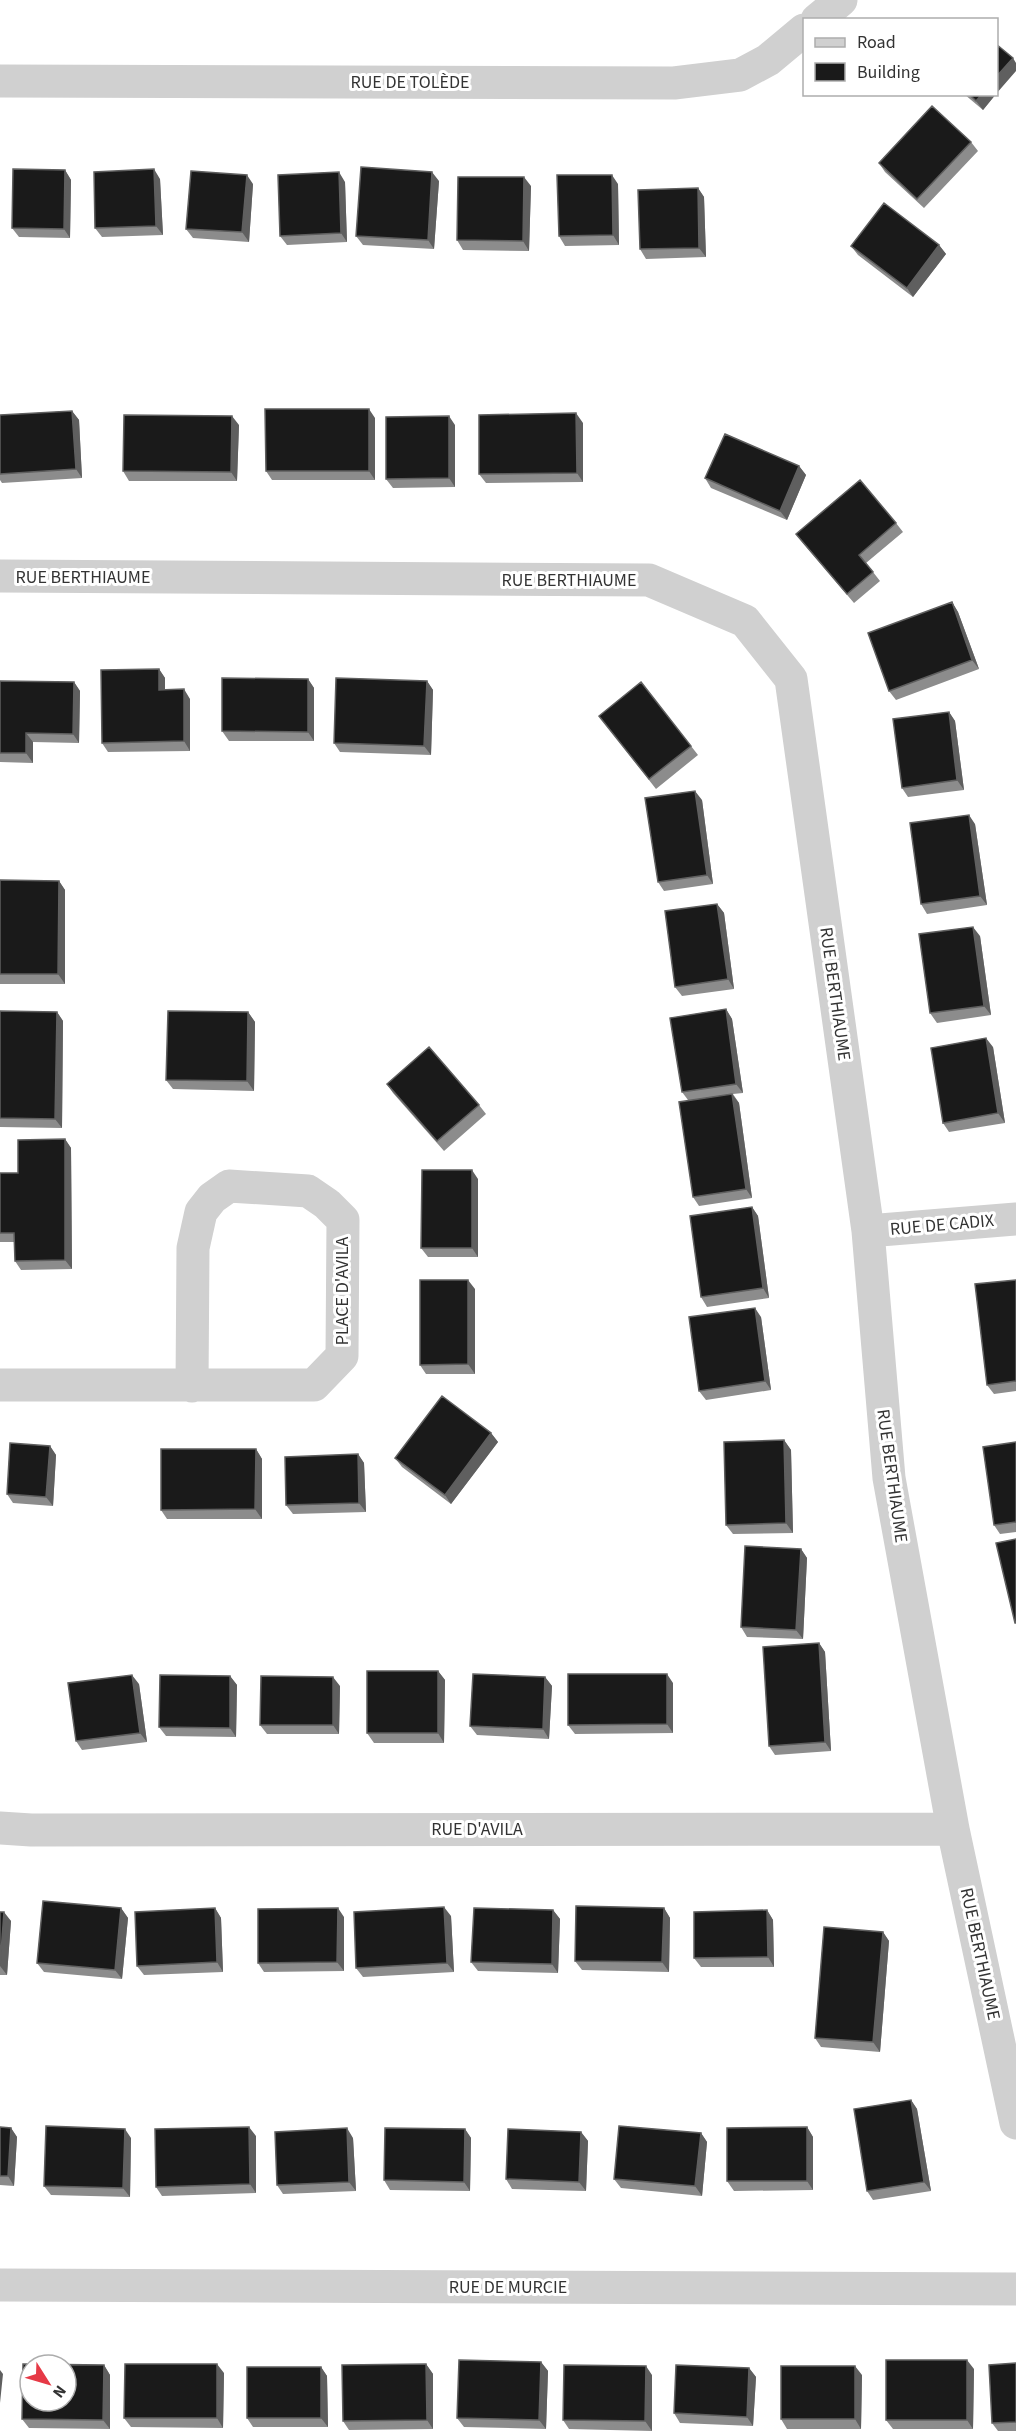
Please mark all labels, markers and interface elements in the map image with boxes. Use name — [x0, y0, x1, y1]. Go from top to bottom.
legend — [803, 18, 998, 96]
text: Road — [857, 30, 896, 55]
text: Building — [857, 60, 920, 85]
street label: RUE DE TOLÈDE — [350, 70, 470, 95]
street label: RUE BERTHIAUME — [16, 565, 150, 590]
street label: RUE BERTHIAUME — [502, 568, 636, 593]
street label: RUE BERTHIAUME — [813, 926, 857, 1062]
street label: RUE DE CADIX — [889, 1208, 995, 1242]
street label: PLACE D'AVILA — [330, 1236, 355, 1345]
street label: RUE BERTHIAUME — [870, 1408, 914, 1544]
street label: RUE D'AVILA — [431, 1817, 523, 1842]
street label: RUE BERTHIAUME — [954, 1885, 1006, 2023]
street label: RUE DE MURCIE — [449, 2275, 567, 2300]
north arrow — [18, 2353, 78, 2413]
text: N — [47, 2381, 71, 2402]

